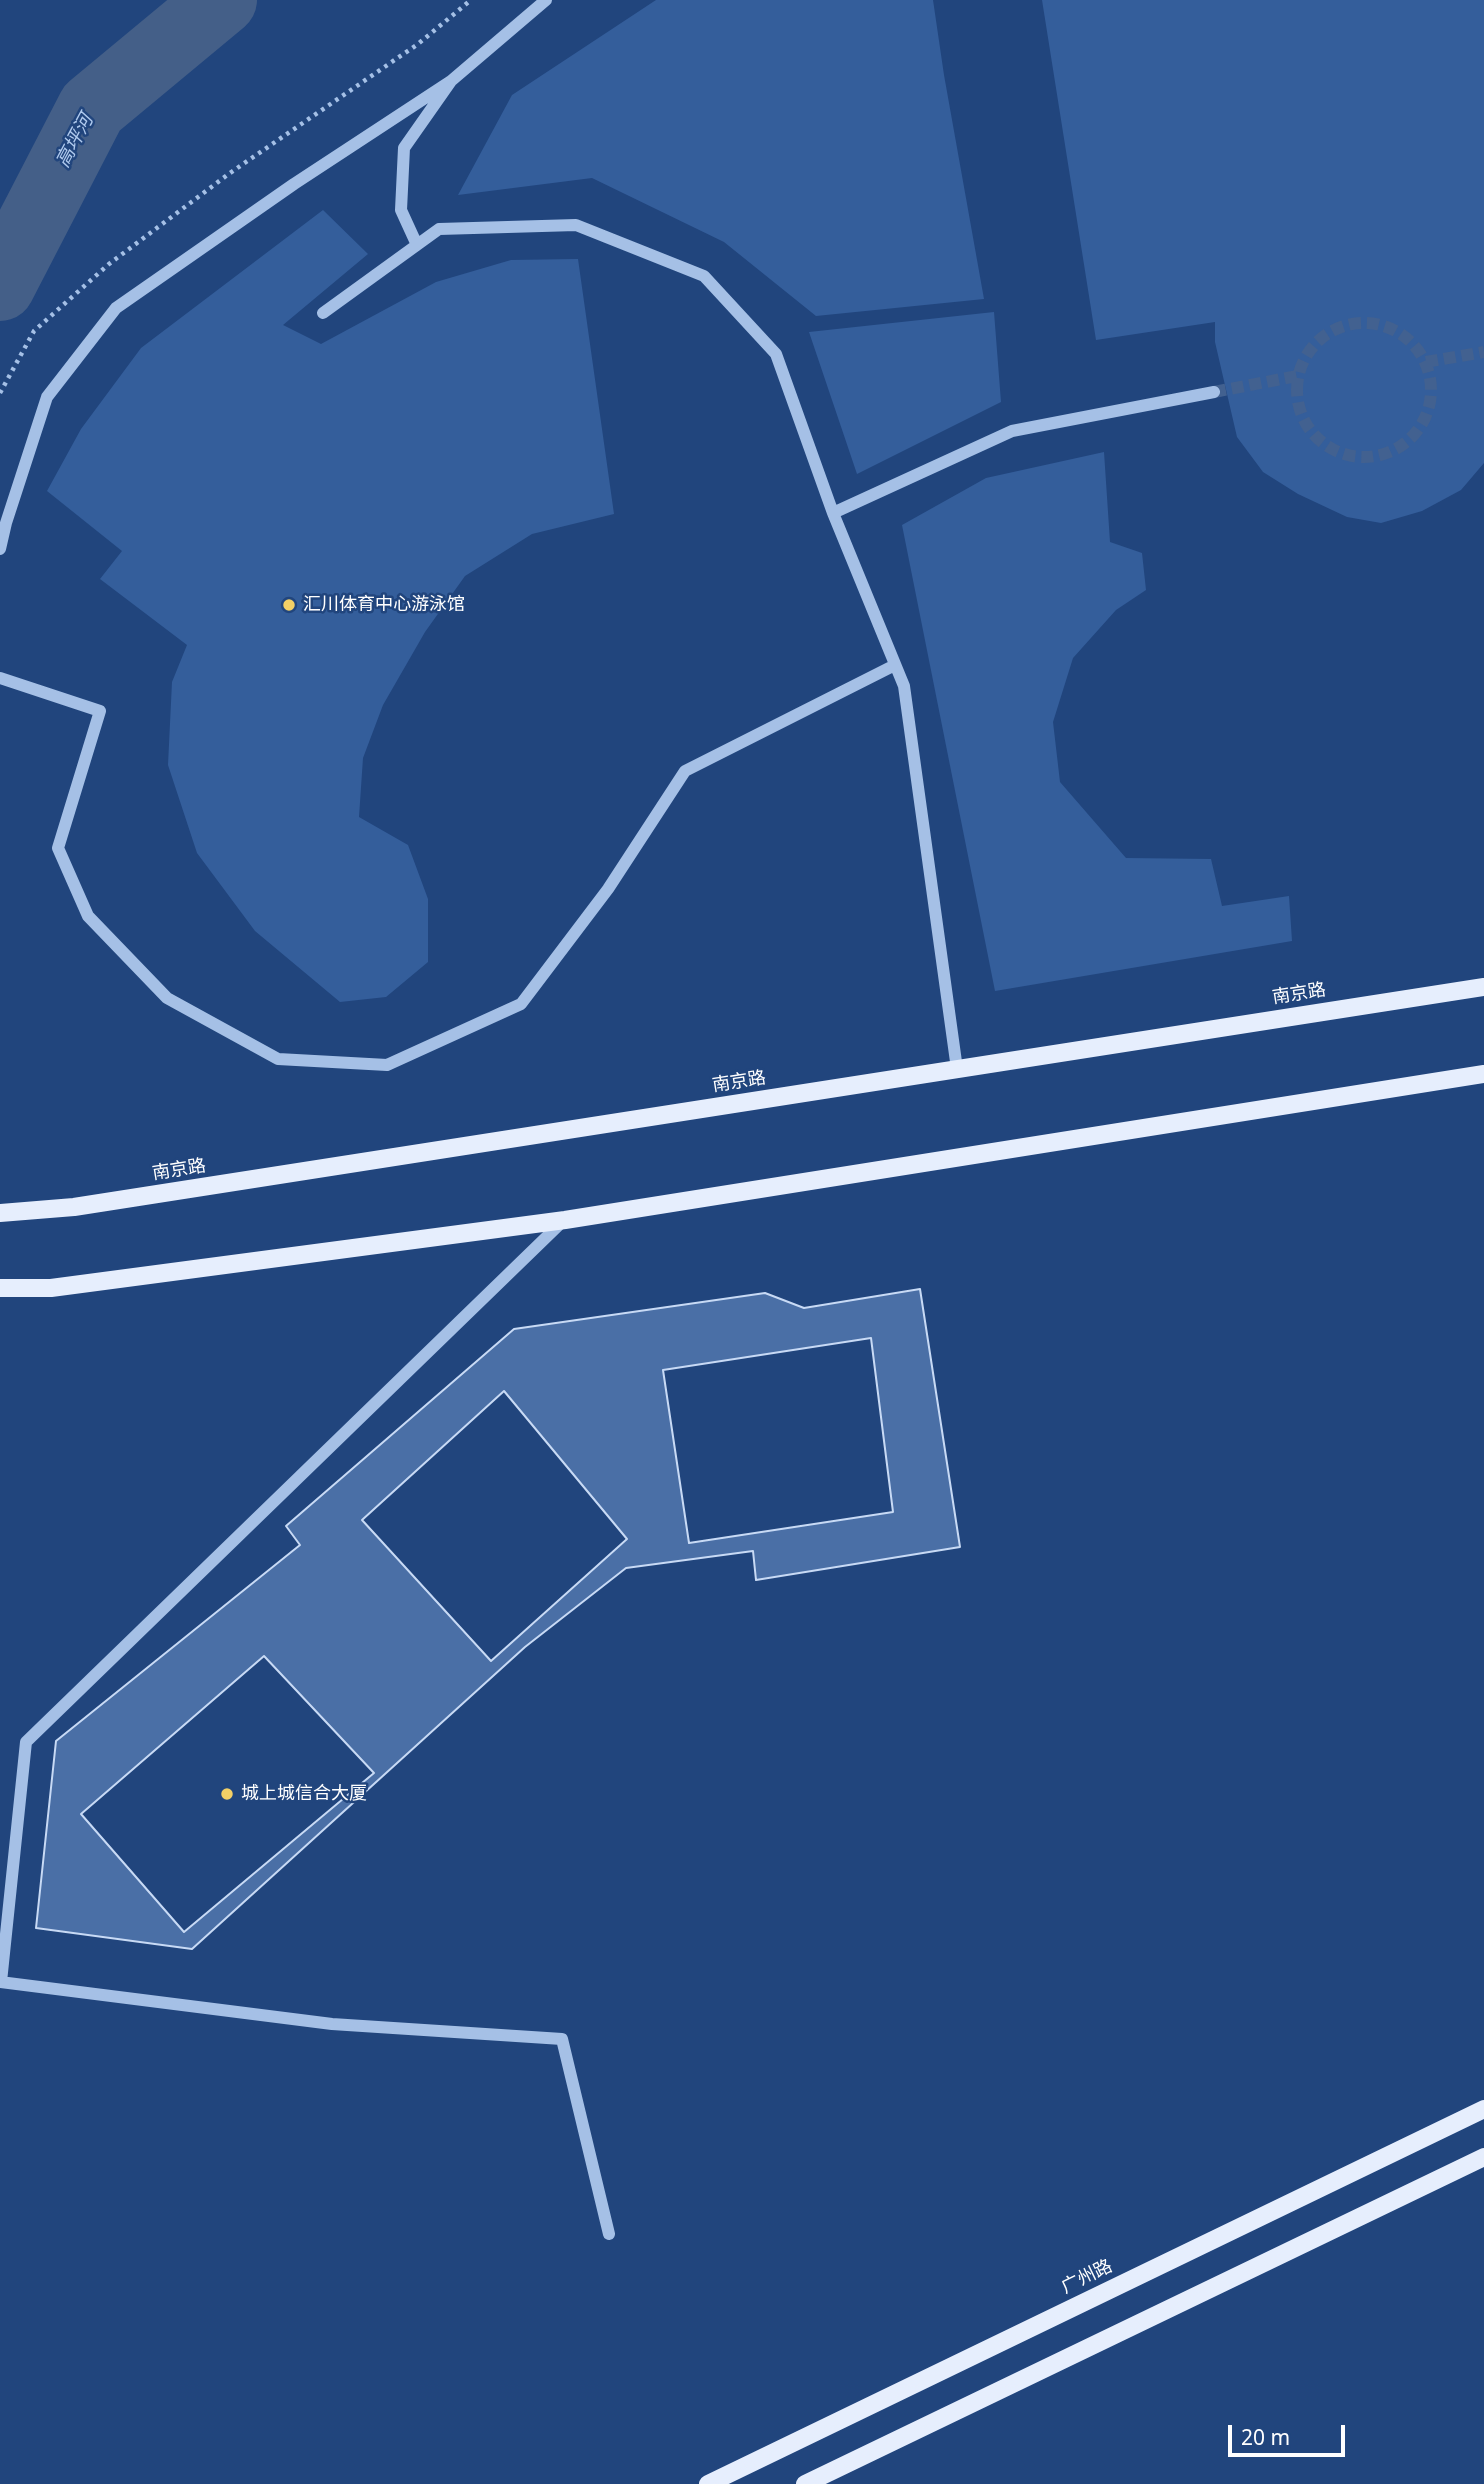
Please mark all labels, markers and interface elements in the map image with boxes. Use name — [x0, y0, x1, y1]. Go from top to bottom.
water label: 高坪河 — [52, 110, 98, 172]
place label: 汇川体育中心游泳馆 — [303, 594, 465, 616]
marker: 汇川体育中心游泳馆 — [281, 597, 297, 613]
street label: 南京路 — [1271, 979, 1327, 1009]
street label: 南京路 — [711, 1067, 767, 1097]
street label: 南京路 — [151, 1155, 207, 1185]
place label: 城上城信合大厦 — [241, 1783, 367, 1805]
marker: 城上城信合大厦 — [219, 1786, 235, 1802]
street label: 广州路 — [1058, 2255, 1116, 2299]
scale bar — [1232, 2410, 1349, 2454]
text: 20 m — [1241, 2423, 1290, 2451]

